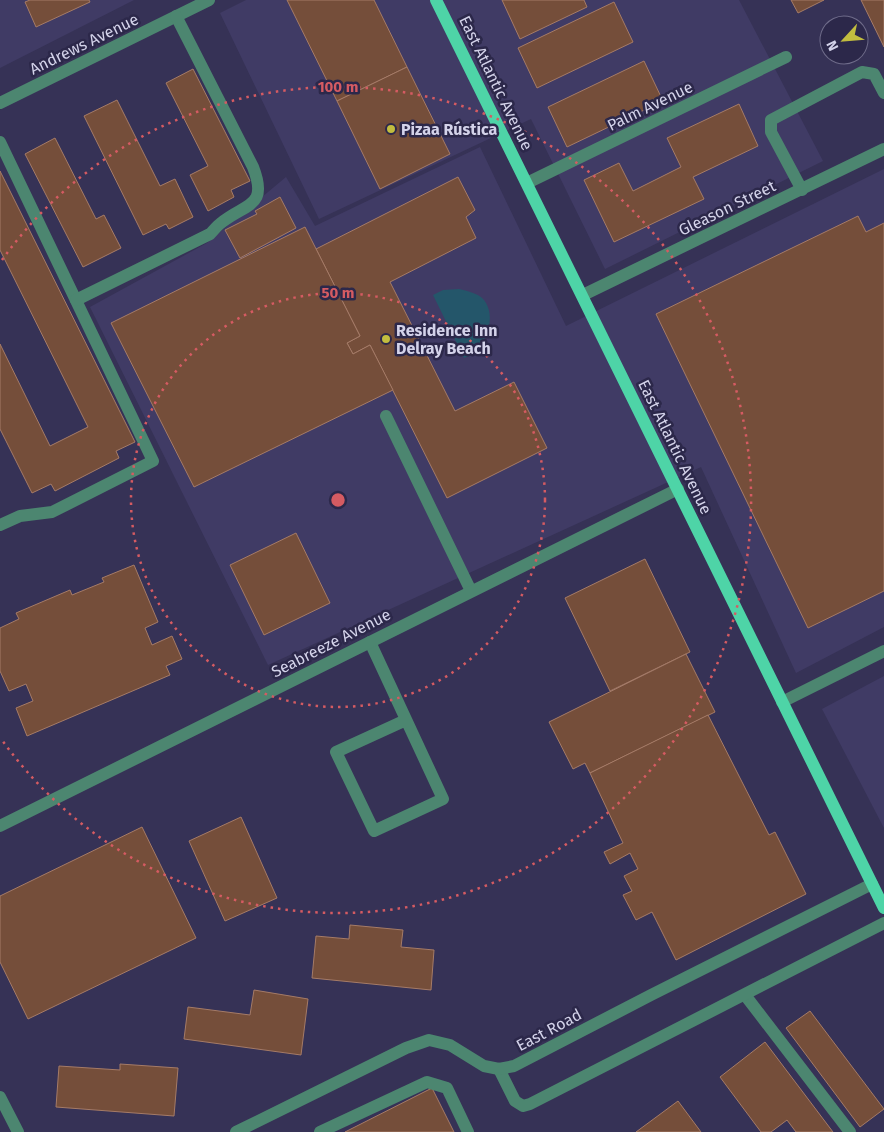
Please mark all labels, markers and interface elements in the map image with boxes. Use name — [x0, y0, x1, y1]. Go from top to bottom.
street label: Andrews Avenue — [26, 9, 142, 79]
street label: East Atlantic Avenue — [455, 13, 537, 153]
north arrow — [819, 15, 869, 65]
text: N — [823, 38, 842, 53]
street label: Palm Avenue — [604, 77, 696, 135]
text: 100 m — [318, 78, 358, 96]
place label: Pizaa Rústica — [401, 120, 497, 139]
marker: Pizaa Rústica — [385, 123, 397, 135]
street label: Gleason Street — [675, 176, 779, 240]
text: 50 m — [321, 284, 355, 302]
place label: Residence Inn Delray Beach — [396, 321, 498, 358]
marker: Residence Inn Delray Beach — [380, 333, 392, 345]
street label: East Atlantic Avenue — [634, 377, 716, 517]
centre of rings — [329, 491, 347, 509]
street label: Seabreeze Avenue — [268, 605, 394, 681]
street label: East Road — [513, 1005, 585, 1055]

